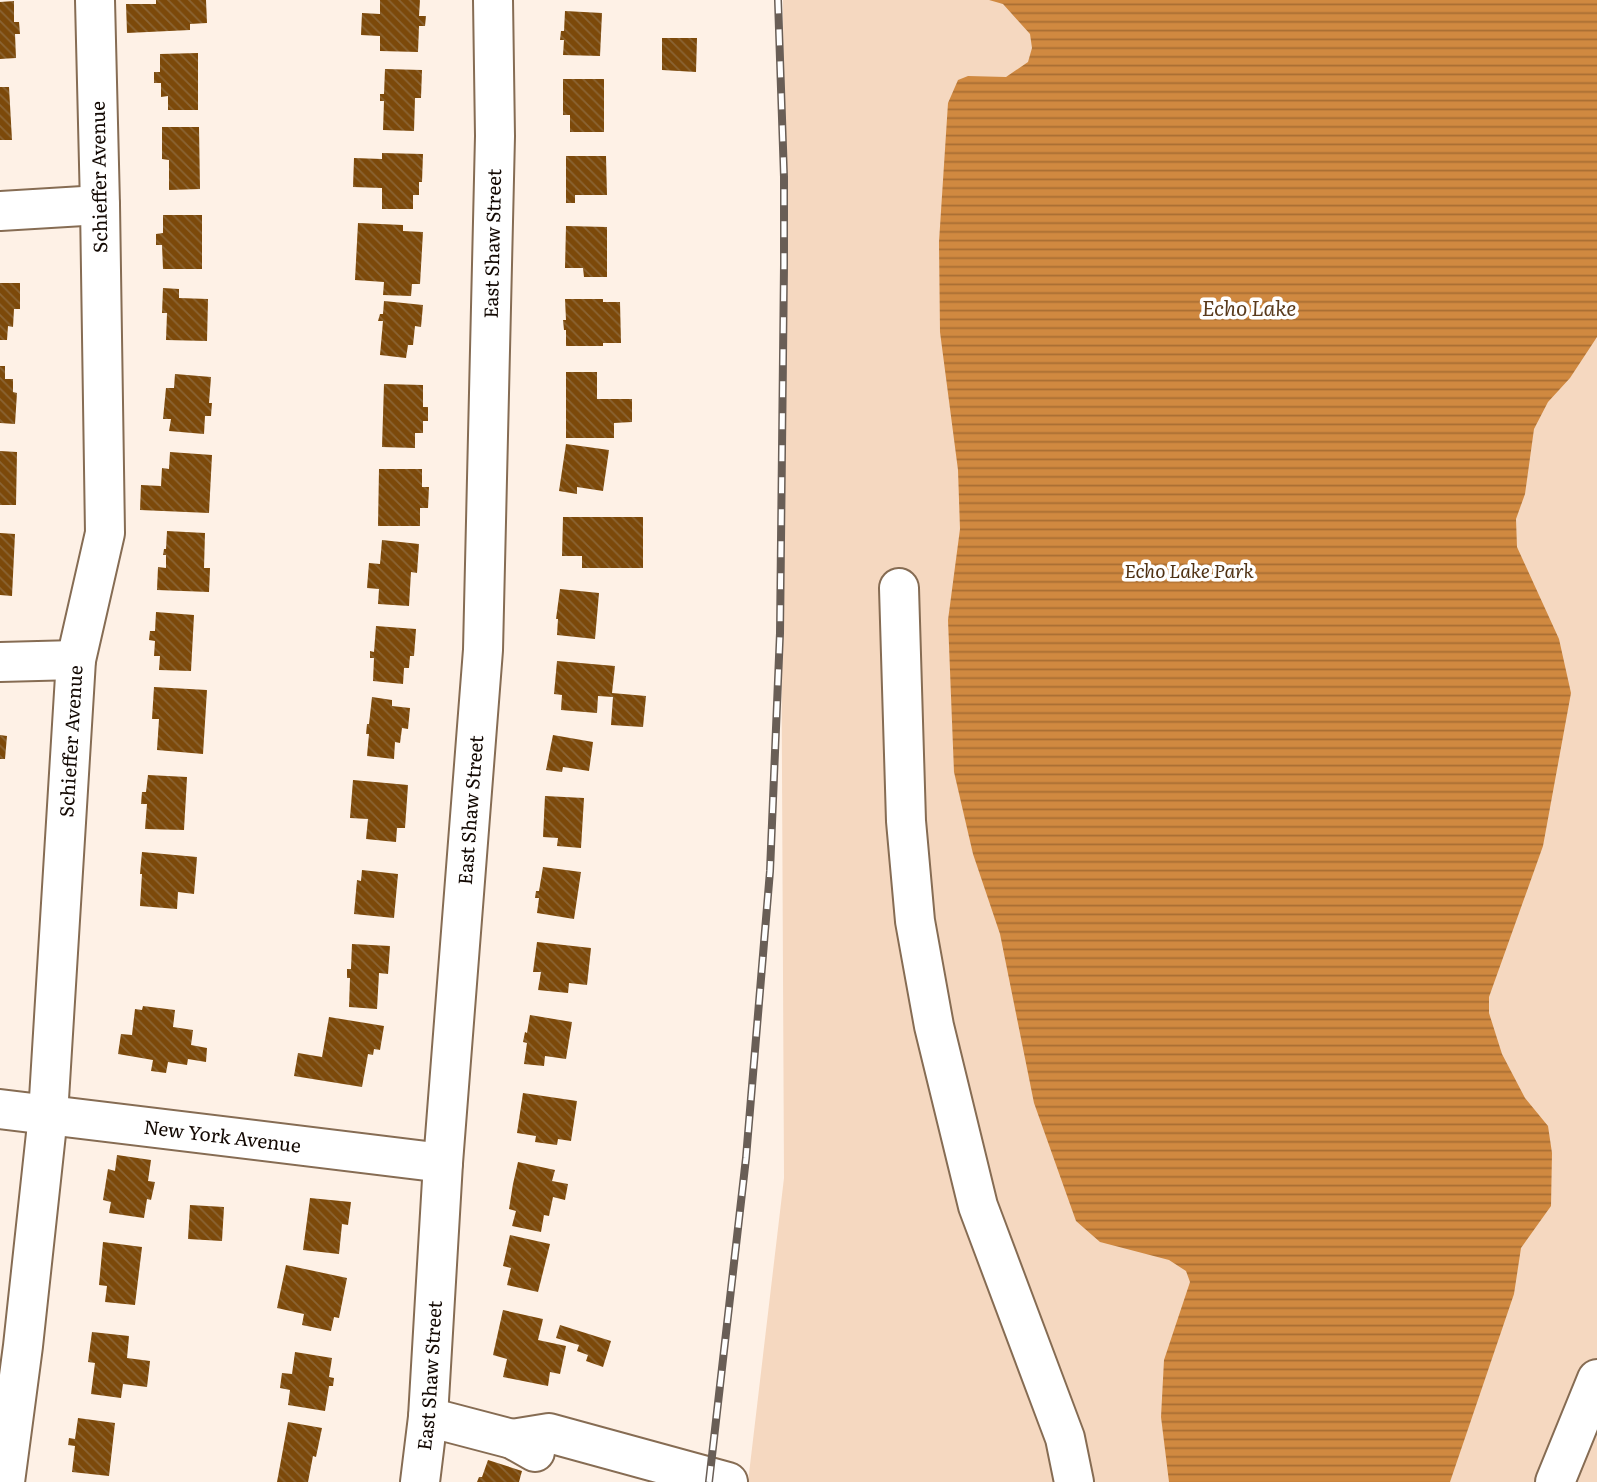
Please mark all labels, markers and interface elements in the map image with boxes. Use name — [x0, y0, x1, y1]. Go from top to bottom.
street label: Schieffer Avenue — [83, 101, 113, 253]
street label: East Shaw Street — [476, 168, 507, 319]
water label: Echo Lake — [1202, 291, 1296, 322]
park label: Echo Lake Park — [1124, 556, 1254, 584]
street label: Schieffer Avenue — [51, 664, 89, 818]
street label: East Shaw Street — [450, 734, 489, 886]
street label: New York Avenue — [142, 1112, 303, 1159]
street label: East Shaw Street — [409, 1299, 448, 1452]

